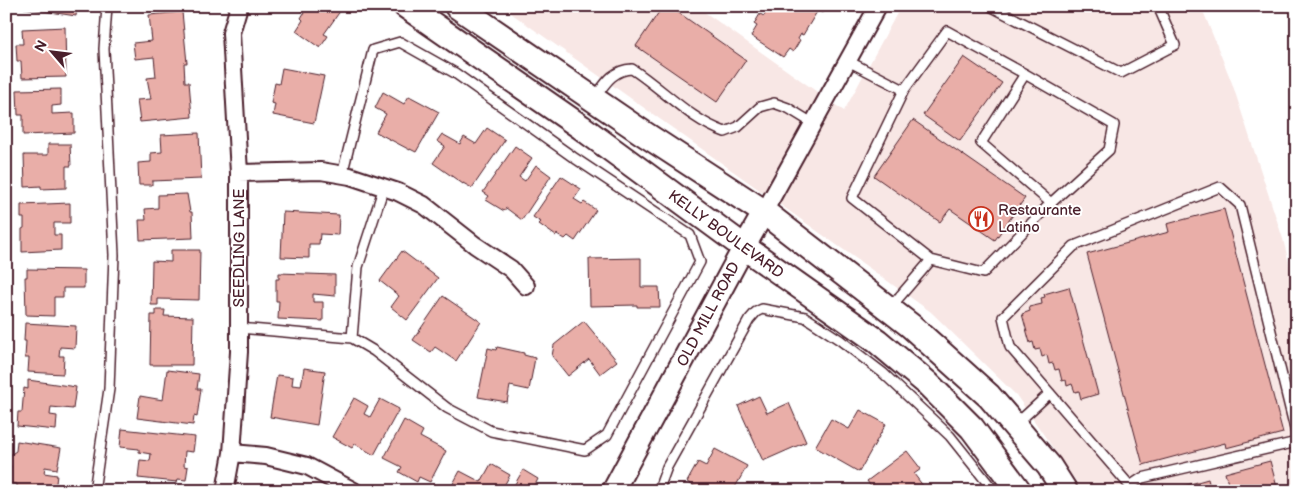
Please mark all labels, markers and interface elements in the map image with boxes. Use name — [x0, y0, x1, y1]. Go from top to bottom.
north arrow — [28, 28, 78, 78]
text: N — [31, 37, 51, 55]
street label: KELLY BOULEVARD — [664, 186, 787, 283]
street label: SEEDLING LANE — [230, 189, 249, 307]
place label: Restaurante Latino — [998, 201, 1081, 237]
restaurant icon: Restaurante Latino — [968, 206, 994, 232]
street label: OLD MILL ROAD — [673, 259, 744, 370]

